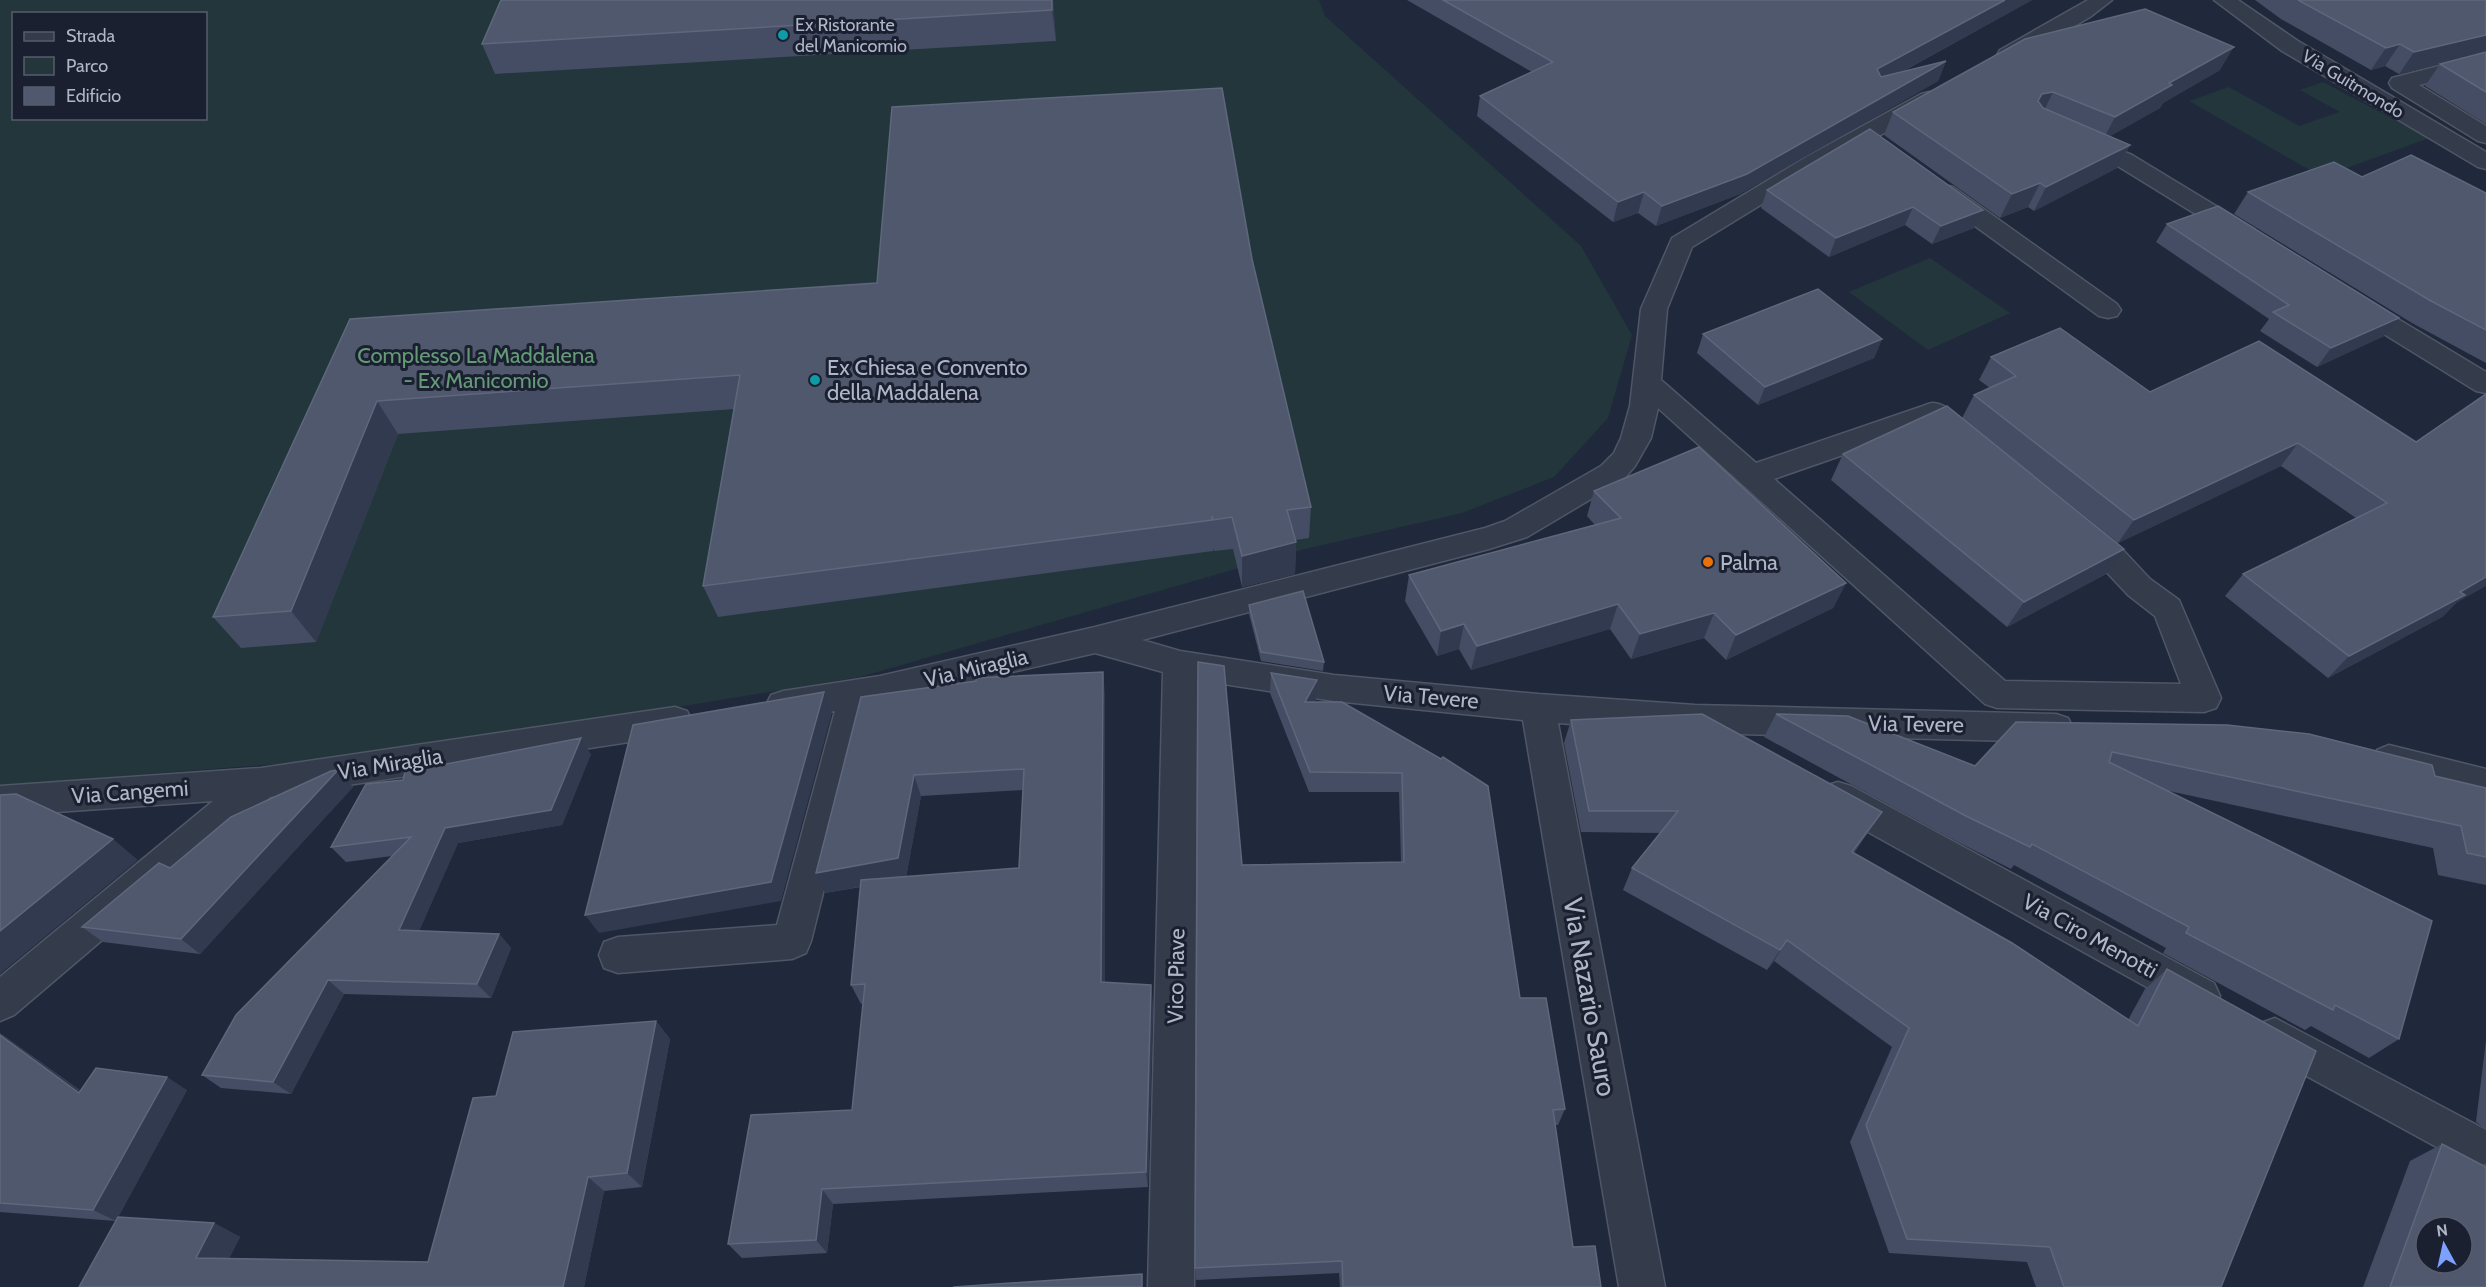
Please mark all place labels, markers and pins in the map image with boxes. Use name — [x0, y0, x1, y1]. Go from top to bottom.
place label: Ex Ristorante del Manicomio — [795, 14, 907, 57]
marker: Ex Ristorante del Manicomio — [776, 28, 790, 42]
place label: Ex Chiesa e Convento della Maddalena — [827, 354, 1028, 406]
marker: Ex Chiesa e Convento della Maddalena — [808, 373, 822, 387]
place label: Palma — [1720, 549, 1778, 576]
marker: Palma — [1701, 555, 1715, 569]

